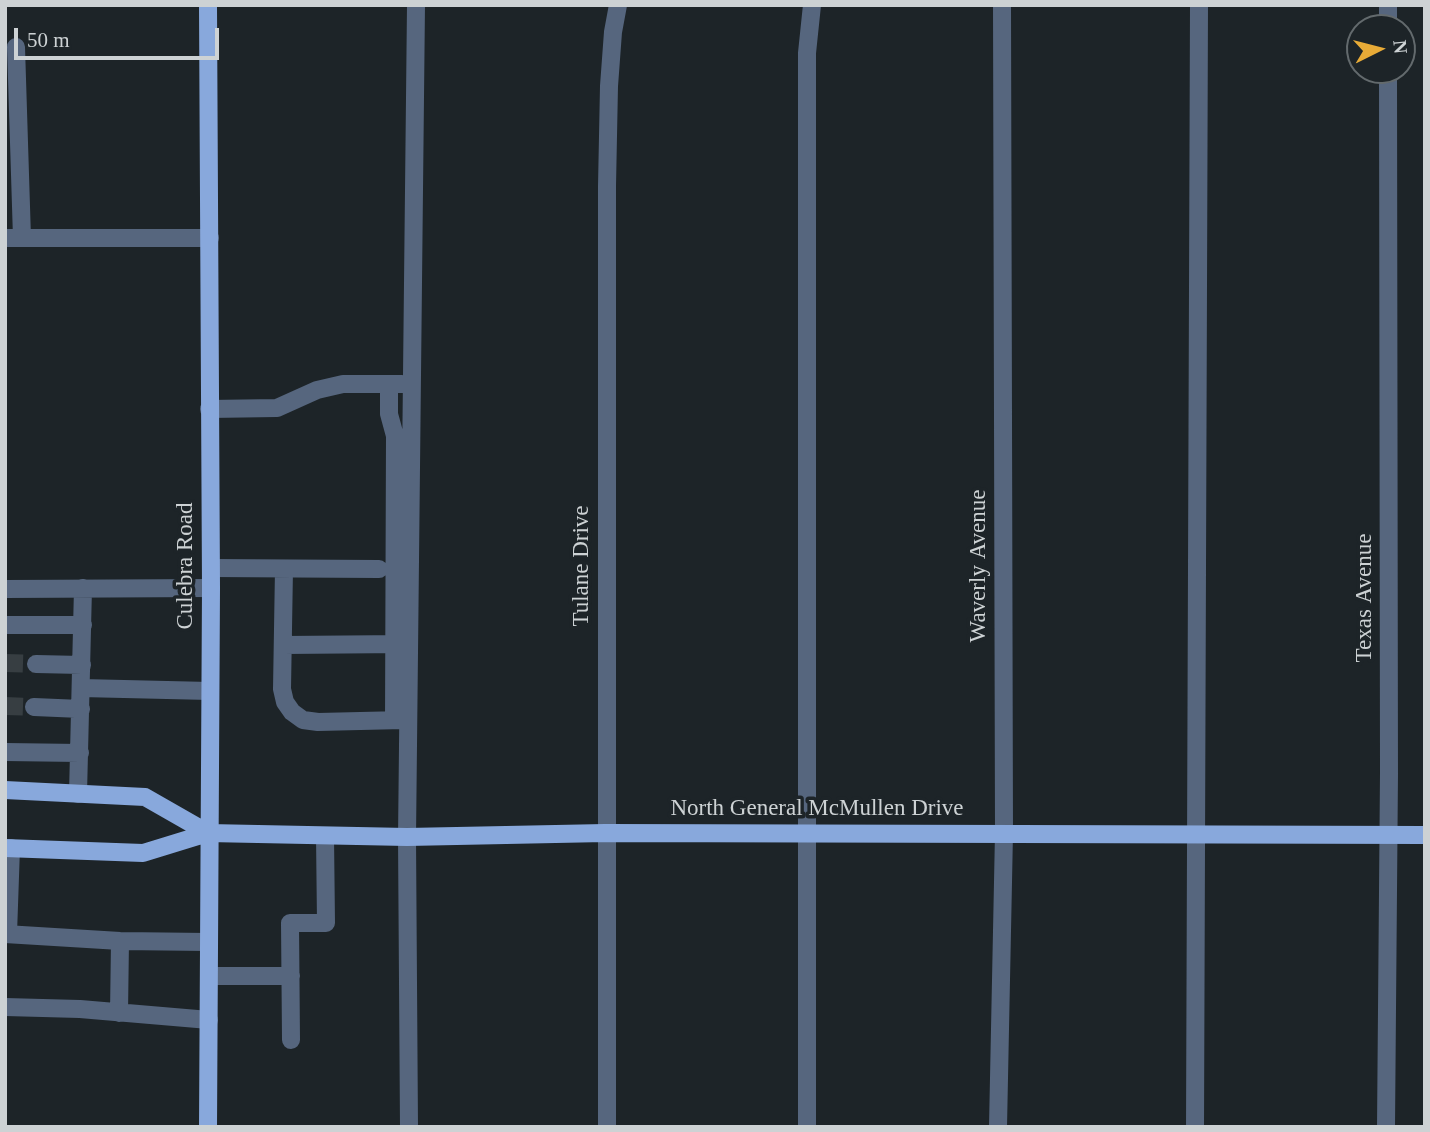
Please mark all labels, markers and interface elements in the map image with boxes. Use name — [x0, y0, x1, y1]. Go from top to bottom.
scale bar — [18, 14, 222, 58]
north arrow — [1346, 14, 1416, 84]
text: 50 m — [27, 28, 70, 52]
text: N — [1389, 39, 1412, 55]
street label: Waverly Avenue — [965, 490, 993, 642]
street label: Culebra Road — [172, 502, 200, 630]
street label: Tulane Drive — [568, 505, 596, 627]
street label: Texas Avenue — [1351, 534, 1379, 662]
street label: North General McMullen Drive — [670, 795, 964, 823]

